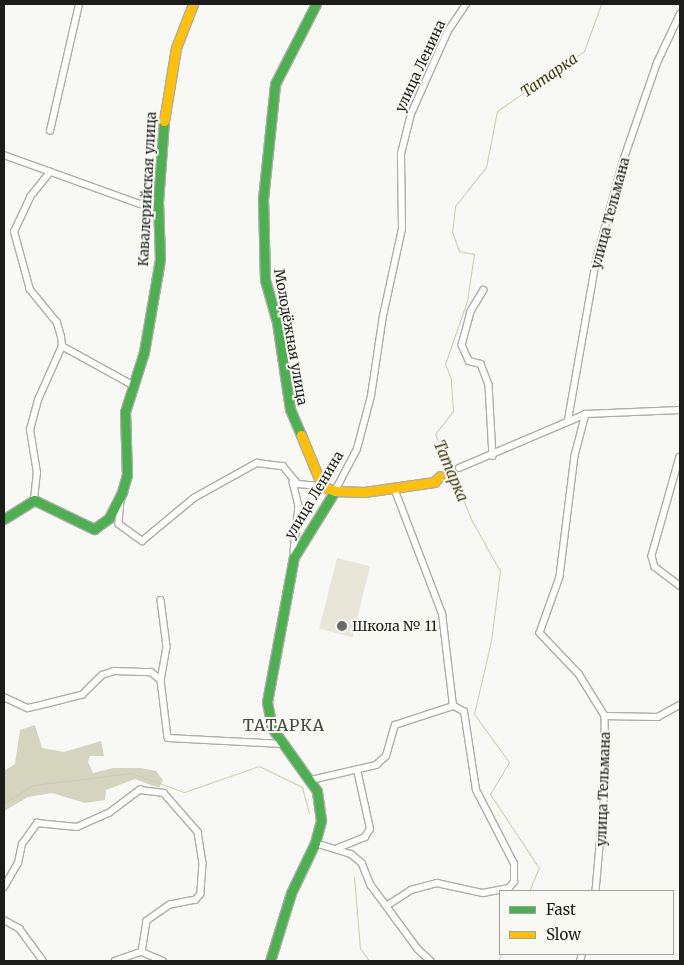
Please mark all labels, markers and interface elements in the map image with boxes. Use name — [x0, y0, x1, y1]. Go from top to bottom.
street label: улица Ленина — [391, 17, 449, 115]
water label: Татарка — [517, 49, 581, 101]
street label: Кавалерийская улица — [135, 111, 159, 267]
street label: улица Тельмана — [587, 155, 633, 271]
street label: Молодёжная улица — [271, 267, 311, 407]
water label: Татарка — [430, 438, 472, 504]
street label: улица Ленина — [281, 448, 347, 542]
place label: Школа № 11 — [352, 618, 437, 634]
marker: Школа № 11 — [336, 620, 348, 632]
district label: ТАТАРКА — [242, 715, 326, 735]
street label: улица Тельмана — [593, 731, 613, 847]
legend — [499, 890, 674, 955]
text: Fast — [546, 900, 576, 919]
text: Slow — [546, 925, 581, 944]

